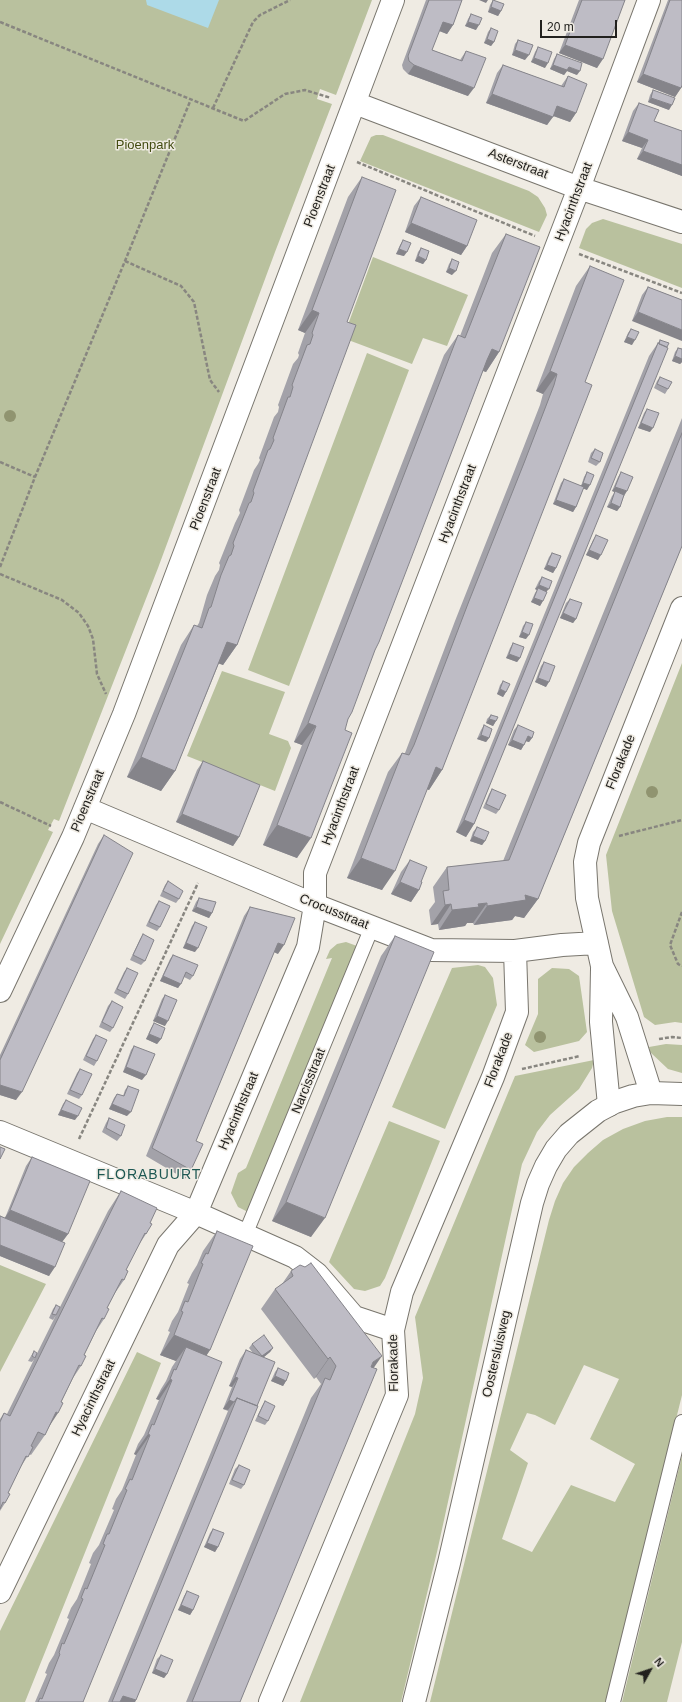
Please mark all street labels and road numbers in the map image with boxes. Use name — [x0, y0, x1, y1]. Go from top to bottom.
street label: Asterstraat — [486, 145, 550, 183]
street label: Hyacinthstraat — [552, 160, 596, 244]
street label: Pioenstraat — [301, 163, 339, 229]
street label: Hyacinthstraat — [436, 462, 480, 546]
street label: Pioenstraat — [187, 466, 225, 532]
street label: Florakade — [603, 732, 639, 792]
street label: Hyacinthstraat — [319, 764, 363, 848]
street label: Pioenstraat — [68, 768, 108, 834]
street label: Crocusstraat — [297, 891, 371, 933]
street label: Florakade — [481, 1030, 517, 1090]
street label: Narcisstraat — [289, 1046, 329, 1116]
street label: Hyacinthstraat — [216, 1070, 262, 1152]
street label: Oostersluisweg — [479, 1309, 515, 1399]
street label: Florakade — [386, 1334, 402, 1392]
street label: Hyacinthstraat — [69, 1357, 119, 1439]

